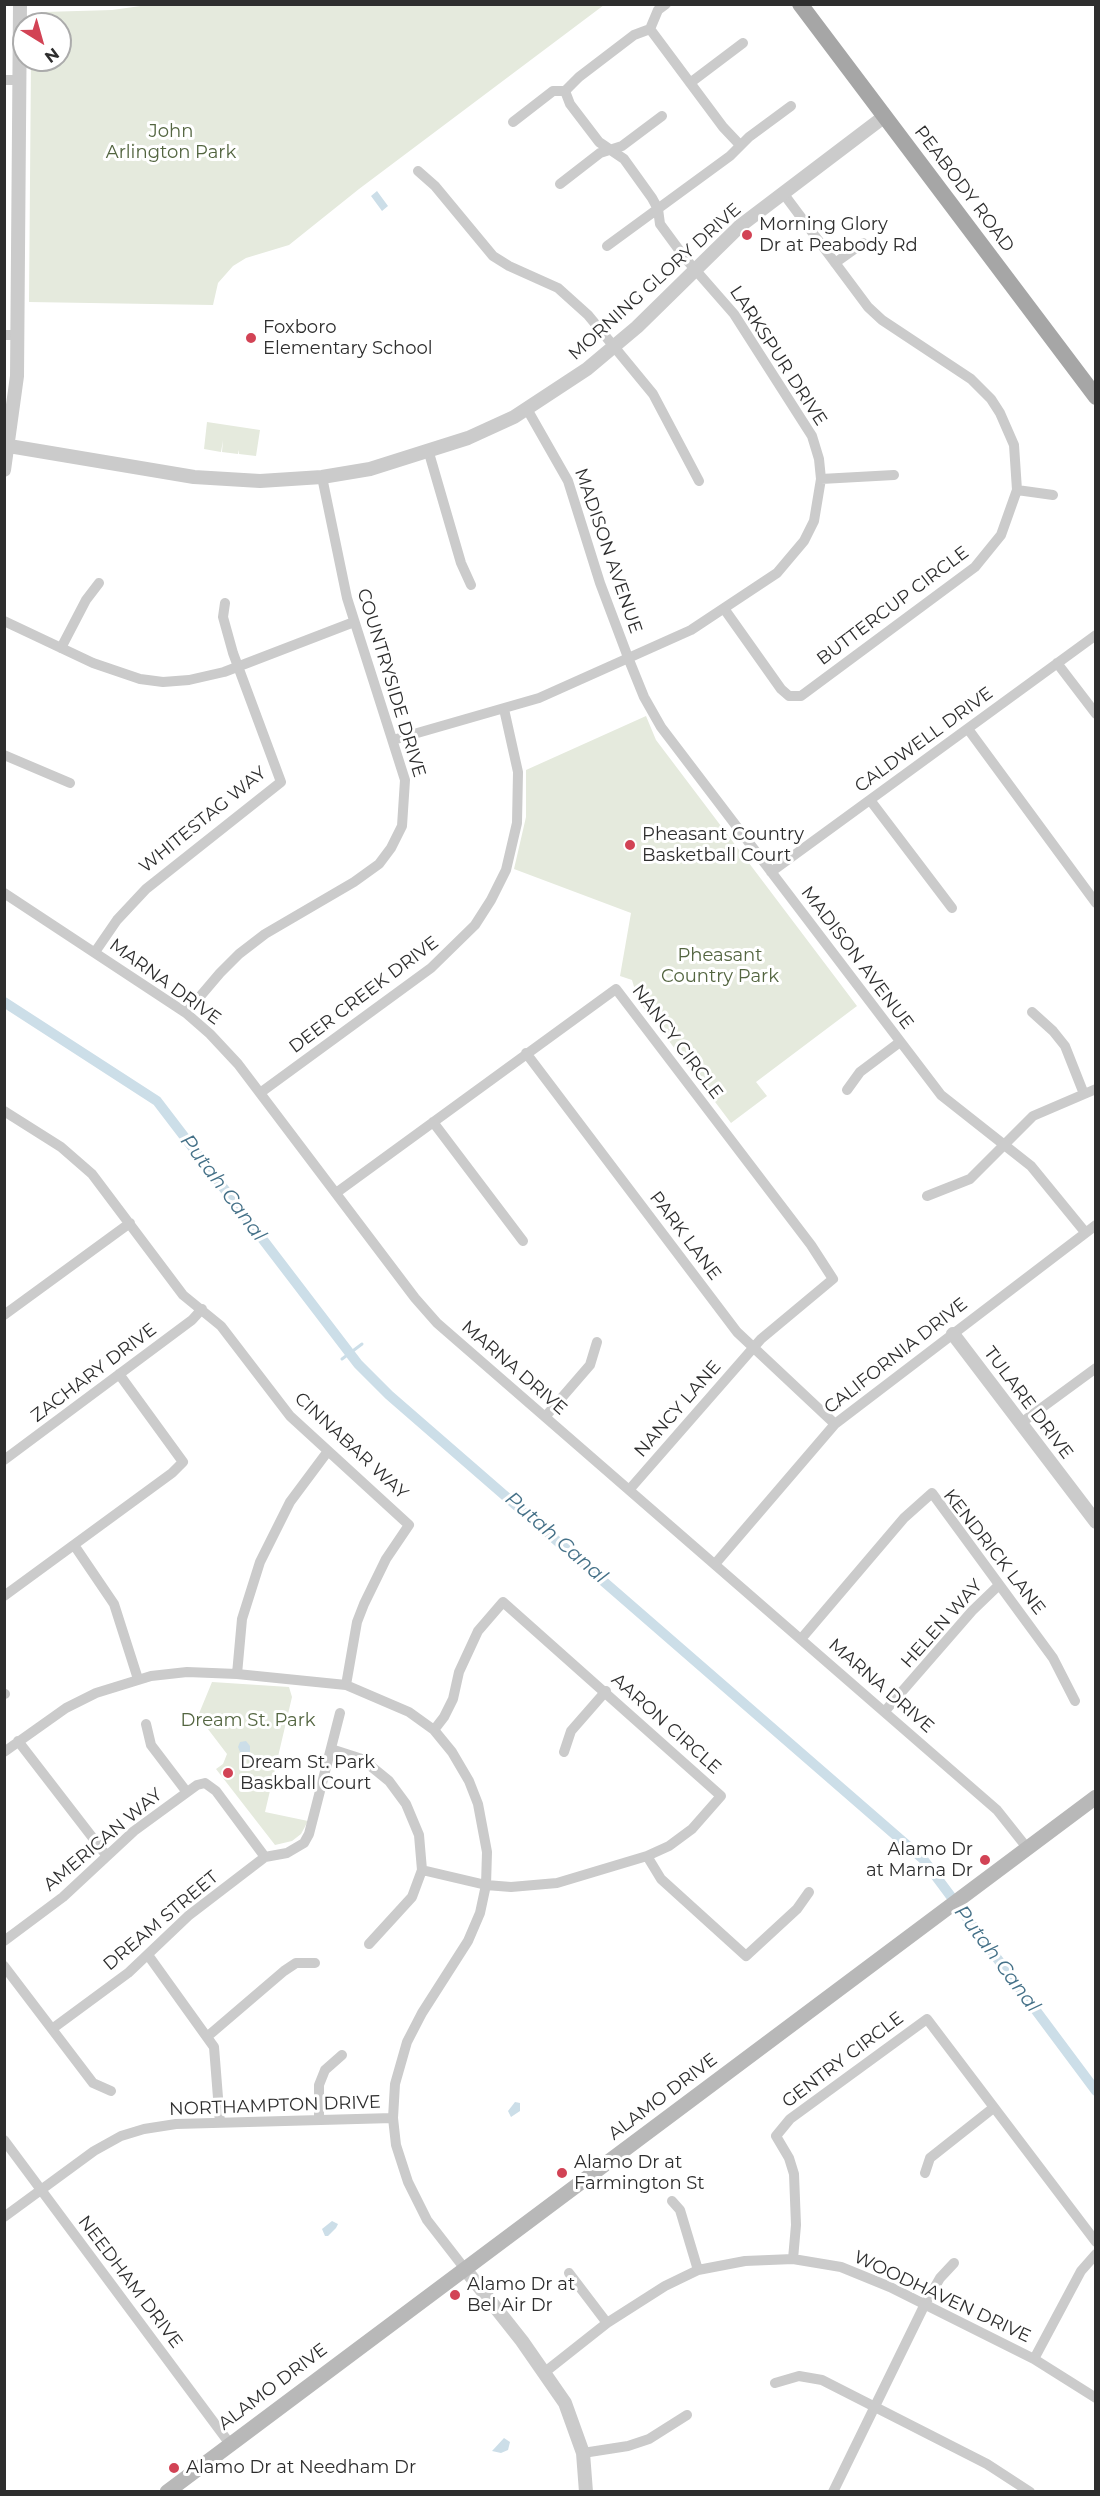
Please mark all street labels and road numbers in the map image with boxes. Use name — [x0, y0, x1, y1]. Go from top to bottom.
street label: PEABODY ROAD — [909, 122, 1019, 256]
street label: MORNING GLORY DRIVE — [564, 199, 746, 365]
street label: LARKSPUR DRIVE — [725, 282, 831, 430]
street label: MADISON AVENUE — [570, 465, 646, 637]
street label: BUTTERCUP CIRCLE — [813, 542, 973, 670]
street label: COUNTRYSIDE DRIVE — [352, 586, 430, 780]
street label: CALDWELL DRIVE — [851, 683, 997, 797]
street label: WHITESTAG WAY — [135, 762, 271, 878]
street label: MADISON AVENUE — [796, 882, 918, 1034]
street label: DEER CREEK DRIVE — [285, 932, 443, 1058]
street label: MARNA DRIVE — [105, 934, 225, 1030]
street label: NANCY CIRCLE — [627, 981, 727, 1103]
street label: PARK LANE — [645, 1187, 725, 1285]
street label: CALIFORNIA DRIVE — [820, 1293, 972, 1419]
street label: MARNA DRIVE — [457, 1316, 571, 1420]
street label: ZACHARY DRIVE — [27, 1319, 161, 1427]
street label: TULARE DRIVE — [979, 1343, 1077, 1463]
street label: NANCY LANE — [630, 1356, 726, 1462]
street label: CINNABAR WAY — [290, 1388, 412, 1504]
street label: KENDRICK LANE — [938, 1485, 1050, 1619]
street label: HELEN WAY — [897, 1575, 987, 1673]
street label: MARNA DRIVE — [824, 1634, 938, 1738]
street label: AARON CIRCLE — [607, 1669, 725, 1779]
street label: AMERICAN WAY — [39, 1784, 167, 1896]
street label: DREAM STREET — [99, 1867, 223, 1975]
street label: GENTRY CIRCLE — [778, 2007, 908, 2113]
street label: ALAMO DRIVE — [604, 2049, 722, 2145]
street label: NORTHAMPTON DRIVE — [169, 2092, 381, 2120]
street label: NEEDHAM DRIVE — [73, 2211, 187, 2353]
street label: WOODHAVEN DRIVE — [850, 2247, 1034, 2347]
street label: ALAMO DRIVE — [214, 2339, 332, 2435]

